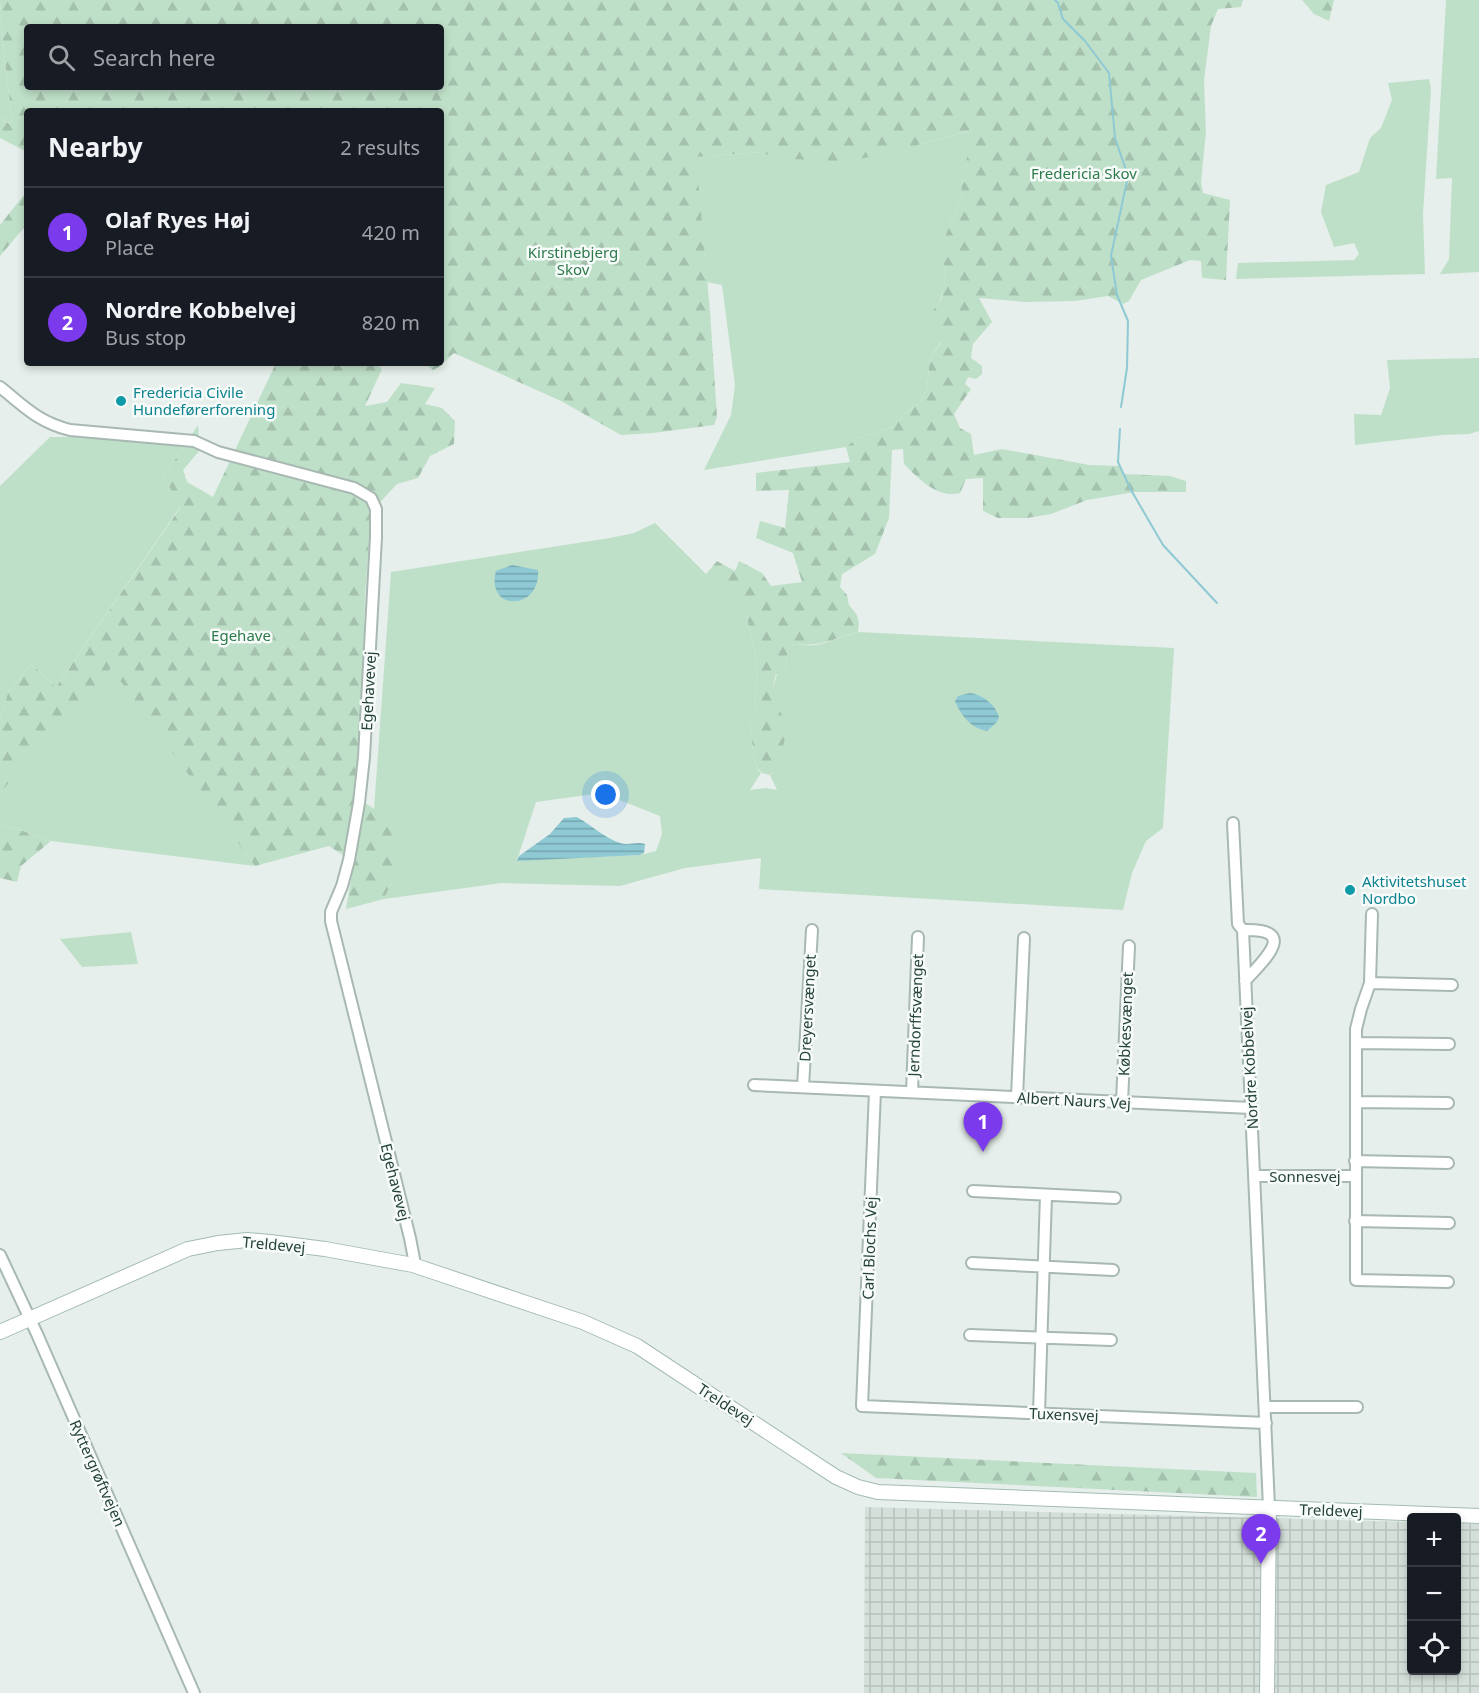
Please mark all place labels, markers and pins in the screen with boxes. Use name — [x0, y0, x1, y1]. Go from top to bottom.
place label: Fredericia Civile Hundeførerforening — [133, 382, 275, 419]
marker: Fredericia Civile Hundeførerforening — [114, 394, 128, 408]
place label: Aktivitetshuset Nordbo — [1362, 871, 1467, 908]
marker: Aktivitetshuset Nordbo — [1343, 883, 1357, 897]
pin: 1 — [964, 1102, 1002, 1152]
pin: 2 — [1242, 1514, 1280, 1564]

